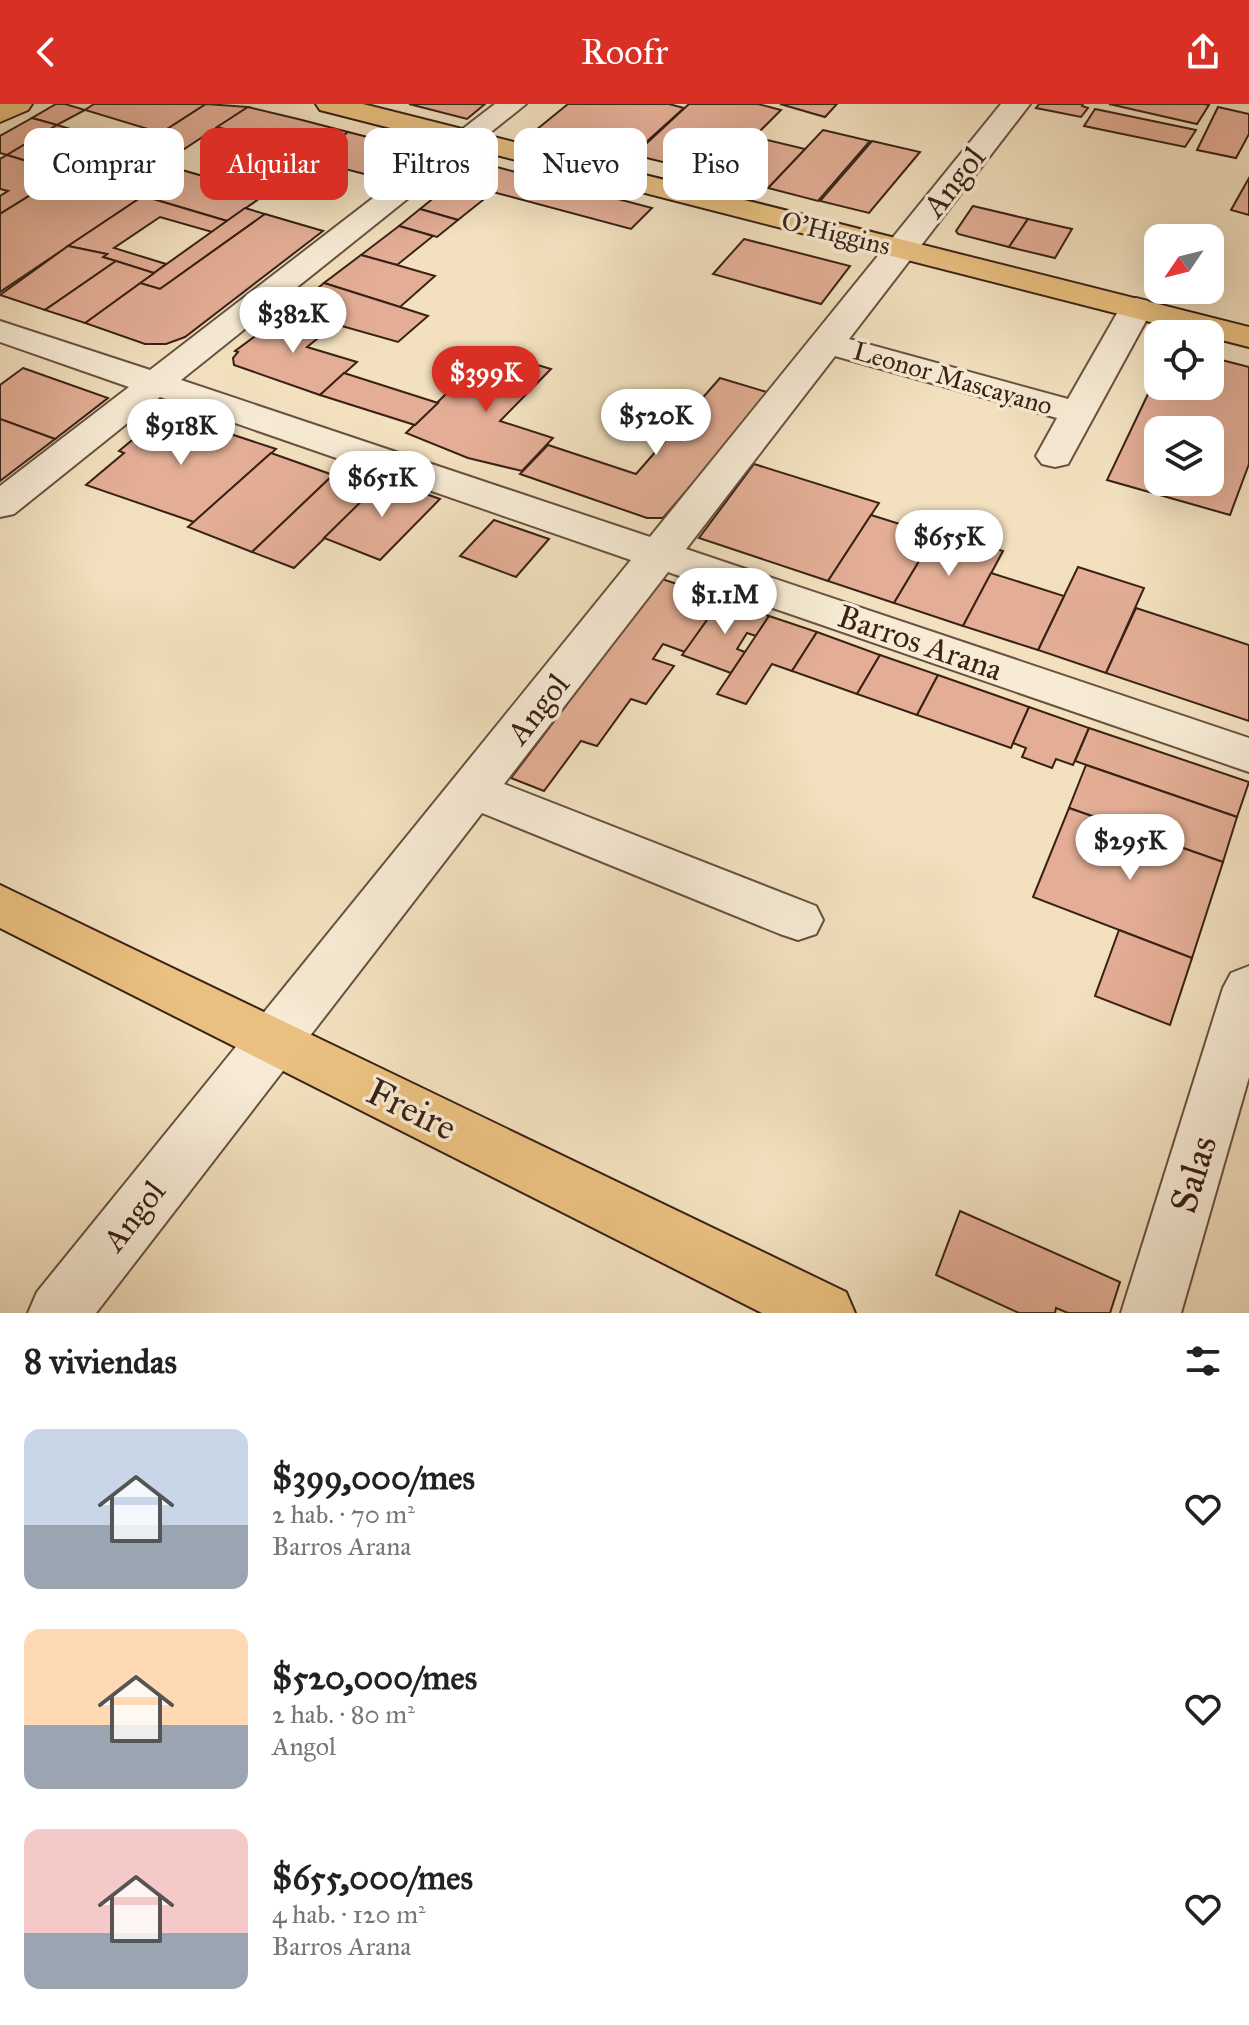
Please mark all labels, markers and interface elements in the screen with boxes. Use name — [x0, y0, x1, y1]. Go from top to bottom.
icon: back — [24, 30, 68, 74]
text: Roofr — [581, 30, 668, 74]
icon: share — [1181, 30, 1225, 74]
chip: Comprar — [24, 128, 184, 200]
chip: Alquilar — [200, 128, 348, 200]
chip: Filtros — [364, 128, 498, 200]
chip: Nuevo — [514, 128, 647, 200]
chip: Piso — [663, 128, 768, 200]
street label: Angol — [913, 139, 994, 227]
street label: O'Higgins — [778, 204, 894, 262]
north arrow — [1144, 224, 1224, 304]
map controls — [1144, 224, 1224, 496]
pin: $382K — [237, 287, 349, 355]
text: $382K — [257, 297, 329, 329]
button: locate — [1144, 320, 1224, 400]
street label: Leonor Mascayano — [850, 334, 1056, 422]
pin: $399K — [430, 346, 542, 414]
text: $399K — [450, 356, 522, 388]
pin: $520K — [600, 389, 712, 457]
pin: $918K — [125, 399, 237, 467]
text: $520K — [619, 399, 693, 431]
text: $918K — [145, 409, 217, 441]
button: layers — [1144, 416, 1224, 496]
pin: $651K — [326, 451, 438, 519]
text: $651K — [347, 461, 417, 493]
pin: $655K — [893, 510, 1005, 578]
text: $655K — [913, 520, 985, 552]
pin: $1.1M — [669, 568, 781, 636]
text: $1.1M — [691, 578, 759, 610]
street label: Barros Arana — [833, 597, 1008, 689]
street label: Angol — [497, 666, 578, 754]
pin: $295K — [1074, 814, 1186, 882]
text: $295K — [1094, 824, 1166, 856]
street label: Freire — [360, 1068, 464, 1150]
street label: Salas — [1160, 1130, 1226, 1218]
street label: Angol — [93, 1173, 174, 1261]
icon: filters — [1181, 1339, 1225, 1383]
text: 8 viviendas — [24, 1341, 177, 1382]
text: $399,000/mes — [272, 1457, 475, 1498]
icon: home — [88, 1461, 184, 1557]
icon: heart — [1181, 1487, 1225, 1531]
text: 2 hab. · 70 m² — [272, 1498, 415, 1530]
text: Barros Arana — [272, 1530, 411, 1562]
text: $520,000/mes — [272, 1657, 477, 1698]
icon: home — [88, 1661, 184, 1757]
icon: heart — [1181, 1687, 1225, 1731]
text: 2 hab. · 80 m² — [272, 1698, 415, 1730]
text: Angol — [272, 1730, 336, 1762]
text: $655,000/mes — [272, 1857, 473, 1898]
icon: home — [88, 1861, 184, 1957]
icon: heart — [1181, 1887, 1225, 1931]
text: 4 hab. · 120 m² — [272, 1898, 426, 1930]
text: Barros Arana — [272, 1930, 411, 1962]

